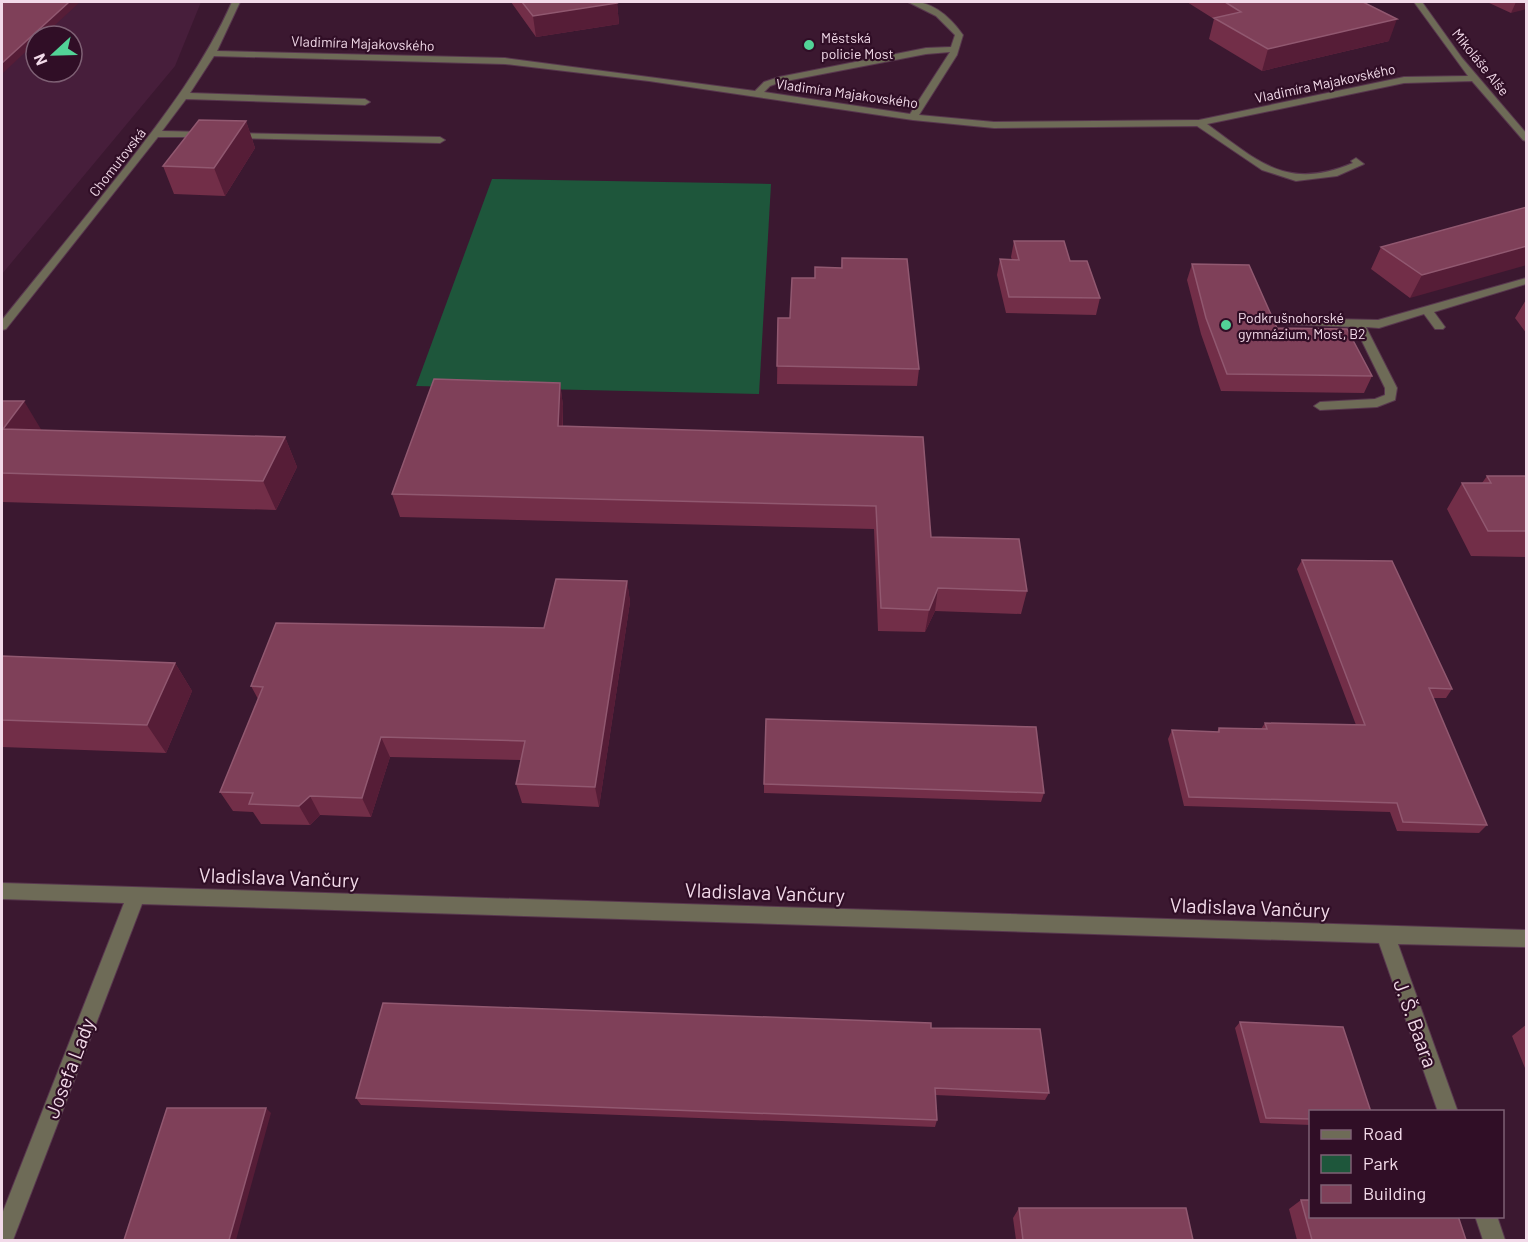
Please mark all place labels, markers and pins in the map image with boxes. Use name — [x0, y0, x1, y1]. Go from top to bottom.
place label: Městská policie Most — [821, 29, 894, 62]
marker: Městská policie Most — [802, 38, 816, 52]
place label: Podkrušnohorské gymnázium, Most, B2 — [1238, 309, 1366, 342]
marker: Podkrušnohorské gymnázium, Most, B2 — [1219, 318, 1233, 332]

